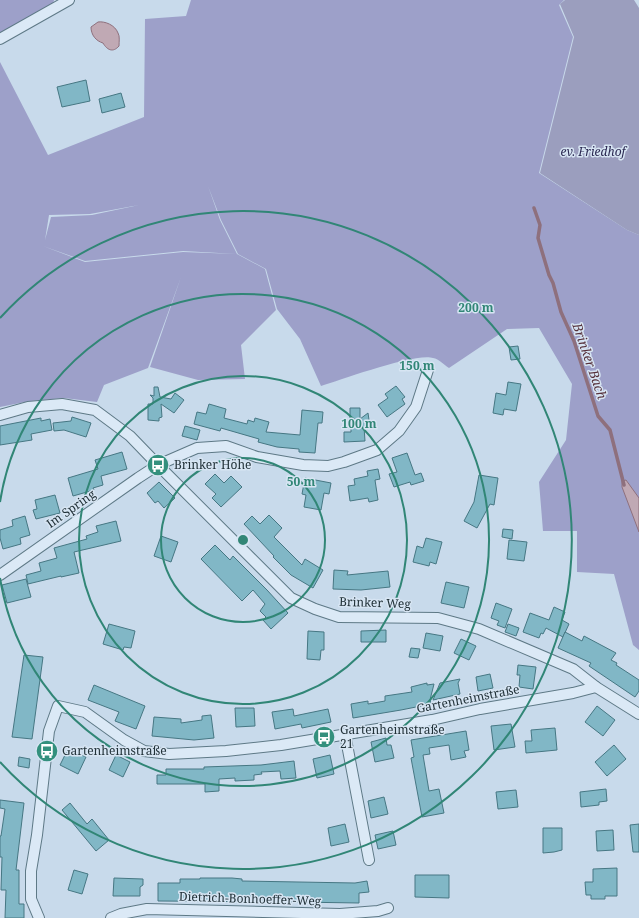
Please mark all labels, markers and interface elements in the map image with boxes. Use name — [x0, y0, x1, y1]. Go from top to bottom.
park label: ev. Friedhof — [561, 143, 628, 160]
text: 200 m — [458, 299, 494, 316]
water label: Brinker Bach — [568, 320, 612, 402]
text: 150 m — [399, 357, 435, 374]
text: 100 m — [341, 415, 377, 432]
bus stop icon: Brinker Höhe — [145, 452, 171, 478]
place label: Brinker Höhe — [174, 456, 252, 473]
text: 50 m — [287, 473, 315, 490]
street label: Im Spring — [43, 485, 99, 532]
centre of rings — [236, 533, 250, 547]
street label: Brinker Weg — [339, 593, 412, 612]
street label: Gartenheimstraße — [415, 680, 521, 717]
place label: Gartenheimstraße 21 — [340, 721, 445, 752]
bus stop icon: Gartenheimstraße 21 — [311, 724, 337, 750]
bus stop icon: Gartenheimstraße — [34, 738, 60, 764]
place label: Gartenheimstraße — [62, 742, 167, 759]
street label: Dietrich-Bonhoeffer-Weg — [179, 888, 322, 909]

